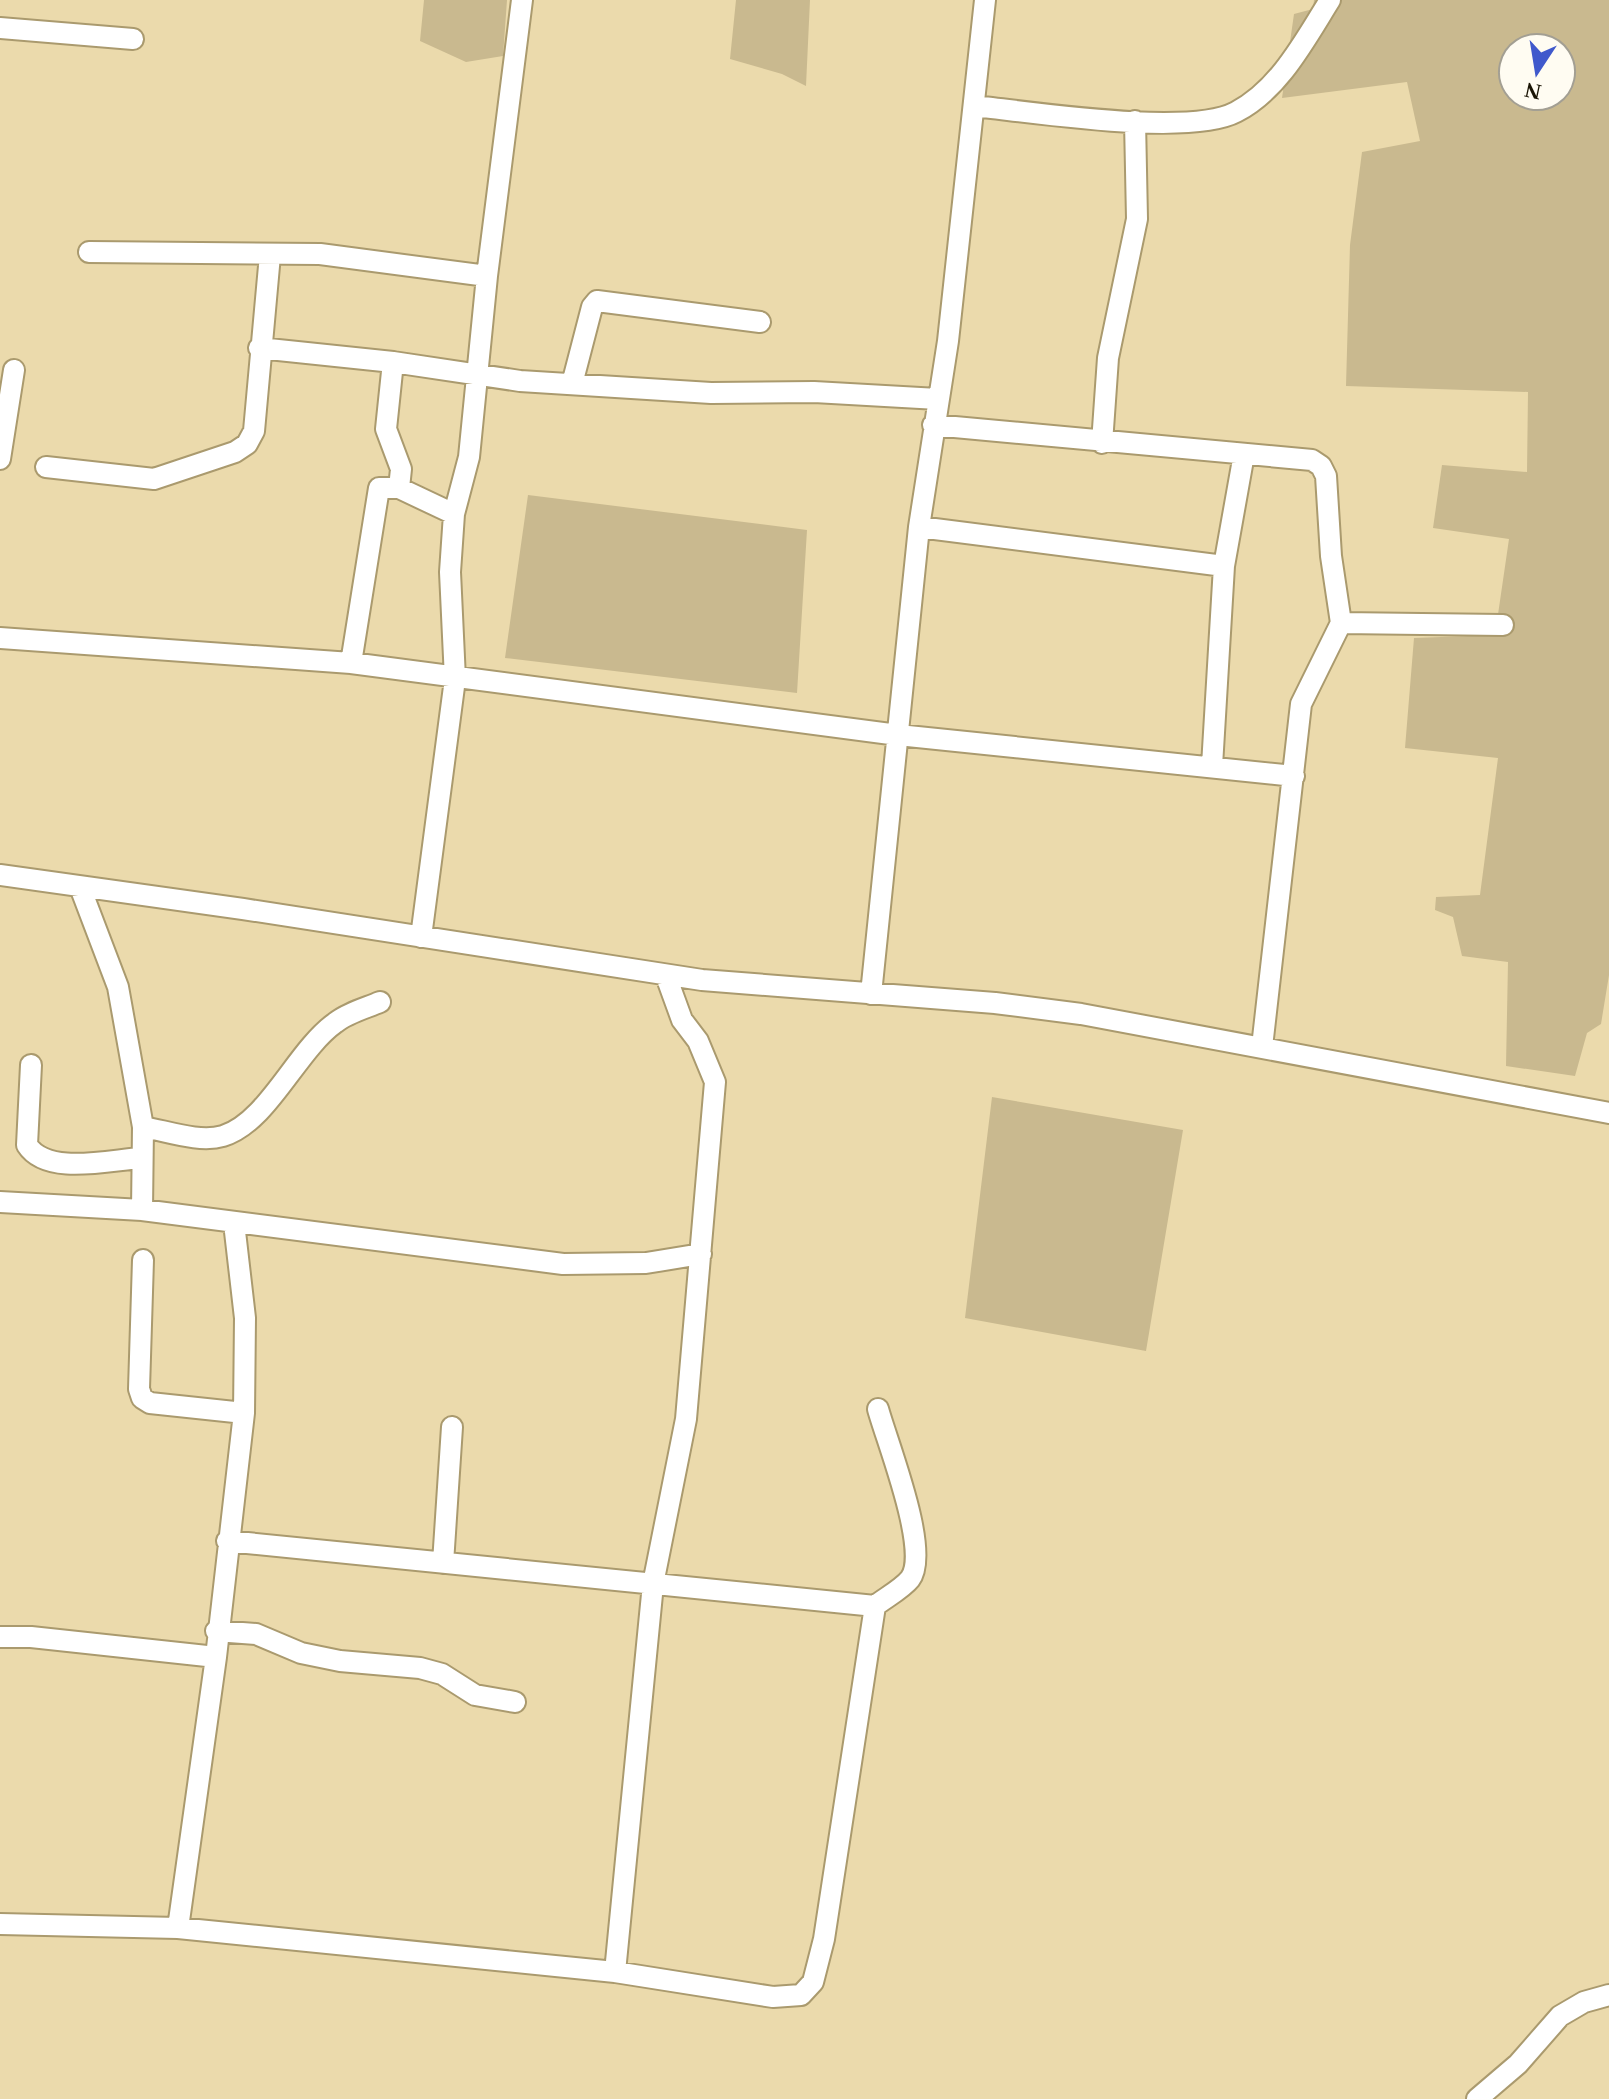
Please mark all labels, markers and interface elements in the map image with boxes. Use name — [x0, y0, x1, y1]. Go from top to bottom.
north arrow — [1497, 32, 1577, 112]
text: N — [1522, 77, 1543, 105]

